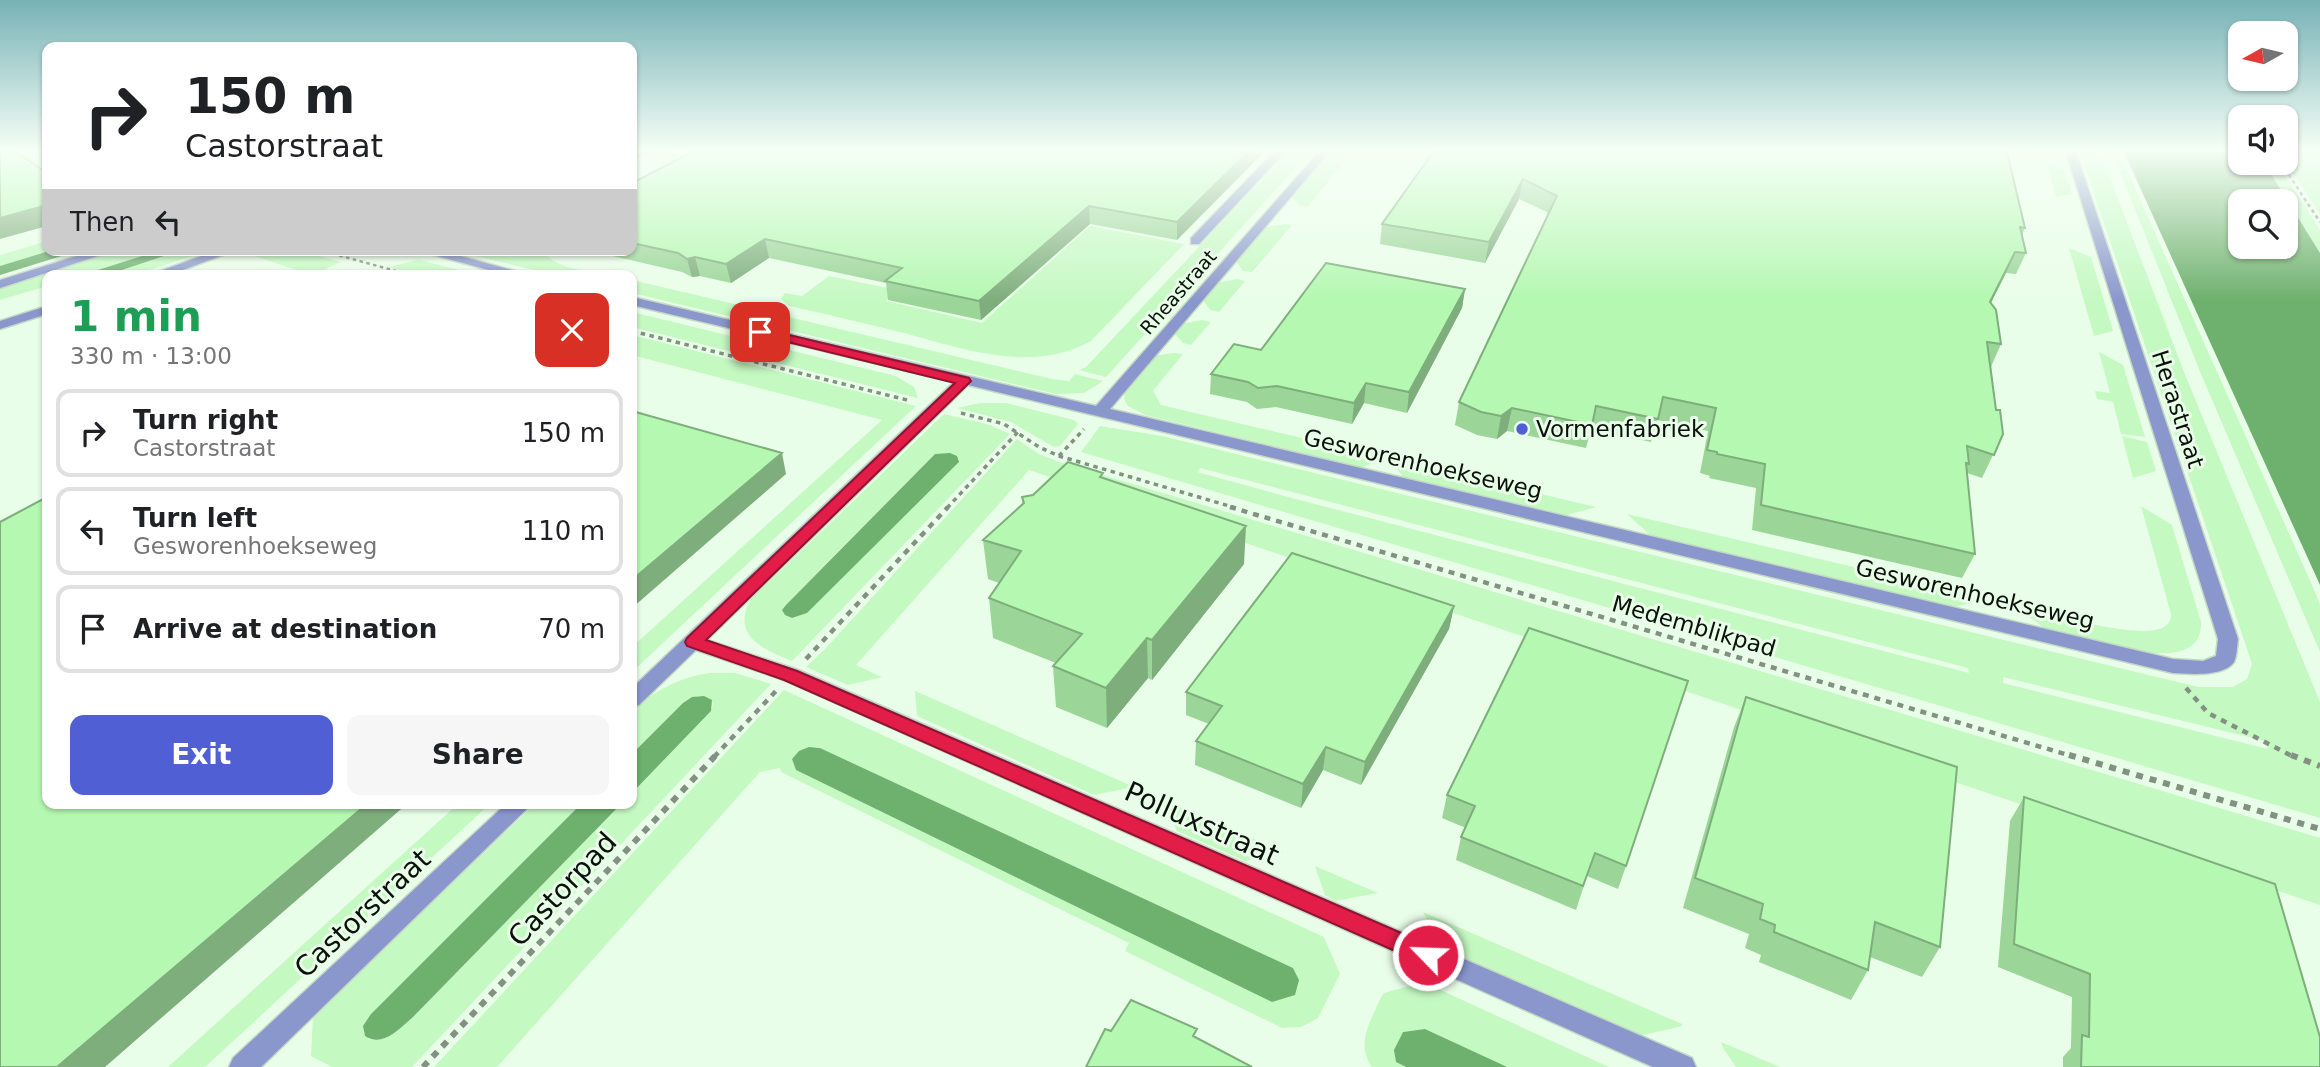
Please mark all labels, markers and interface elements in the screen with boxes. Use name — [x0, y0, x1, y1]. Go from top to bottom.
north arrow — [2228, 21, 2298, 91]
map controls — [2228, 21, 2298, 259]
text: 150 m — [185, 68, 355, 125]
icon: right — [70, 70, 161, 161]
button: sound — [2228, 105, 2298, 175]
text: Castorstraat — [185, 127, 383, 165]
button: search — [2228, 189, 2298, 259]
icon: left — [149, 203, 187, 241]
text: Then — [70, 207, 135, 237]
street label: Rheastraat — [1135, 245, 1221, 339]
text: 1 min — [70, 292, 202, 341]
button: close — [535, 293, 609, 367]
pin — [730, 302, 790, 362]
icon: arrive — [741, 313, 779, 351]
text: 330 m · 13:00 — [70, 343, 232, 369]
street label: Herastraat — [2147, 347, 2209, 471]
text: Turn right — [133, 405, 278, 435]
icon: right — [74, 414, 112, 452]
place label: Vormenfabriek — [1536, 416, 1705, 442]
text: 150 m — [522, 418, 605, 448]
marker: Vormenfabriek — [1514, 421, 1530, 437]
street label: Gesworenhoekseweg — [1301, 424, 1545, 504]
text: Castorstraat — [133, 435, 275, 461]
text: Turn left — [133, 503, 257, 533]
icon: left — [74, 512, 112, 550]
text: 110 m — [522, 516, 605, 546]
text: Gesworenhoekseweg — [133, 533, 377, 559]
street label: Gesworenhoekseweg — [1853, 554, 2097, 634]
street label: Medemblikpad — [1609, 590, 1779, 662]
icon: arrive — [74, 610, 112, 648]
text: Arrive at destination — [133, 614, 437, 644]
text: 70 m — [538, 614, 605, 644]
button: Exit — [70, 715, 333, 795]
button: Share — [347, 715, 609, 795]
street label: Polluxstraat — [1120, 775, 1284, 872]
street label: Castorpad — [501, 826, 623, 953]
street label: Castorstraat — [288, 842, 437, 985]
position arrow — [1391, 918, 1465, 992]

